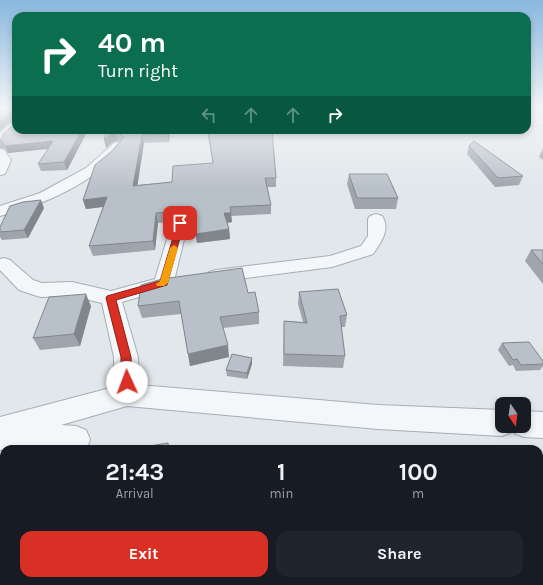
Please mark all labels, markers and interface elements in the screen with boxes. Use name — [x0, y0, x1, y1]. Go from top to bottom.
text: 40 m — [98, 26, 166, 59]
icon: right — [32, 28, 84, 80]
text: Turn right — [98, 60, 178, 82]
icon: left — [198, 104, 220, 126]
icon: ahead — [240, 104, 262, 126]
icon: ahead — [282, 104, 304, 126]
icon: right — [324, 104, 346, 126]
pin — [163, 206, 197, 240]
icon: arrive — [169, 212, 191, 234]
position arrow — [106, 361, 148, 403]
north arrow — [495, 397, 531, 433]
map controls — [495, 397, 531, 433]
text: 21:43 — [105, 458, 164, 486]
text: 1 — [277, 458, 286, 486]
text: 100 — [399, 458, 438, 486]
text: Arrival — [116, 486, 154, 501]
text: min — [269, 486, 293, 501]
text: m — [412, 486, 424, 501]
button: Exit — [20, 531, 268, 577]
button: Share — [276, 531, 523, 577]

